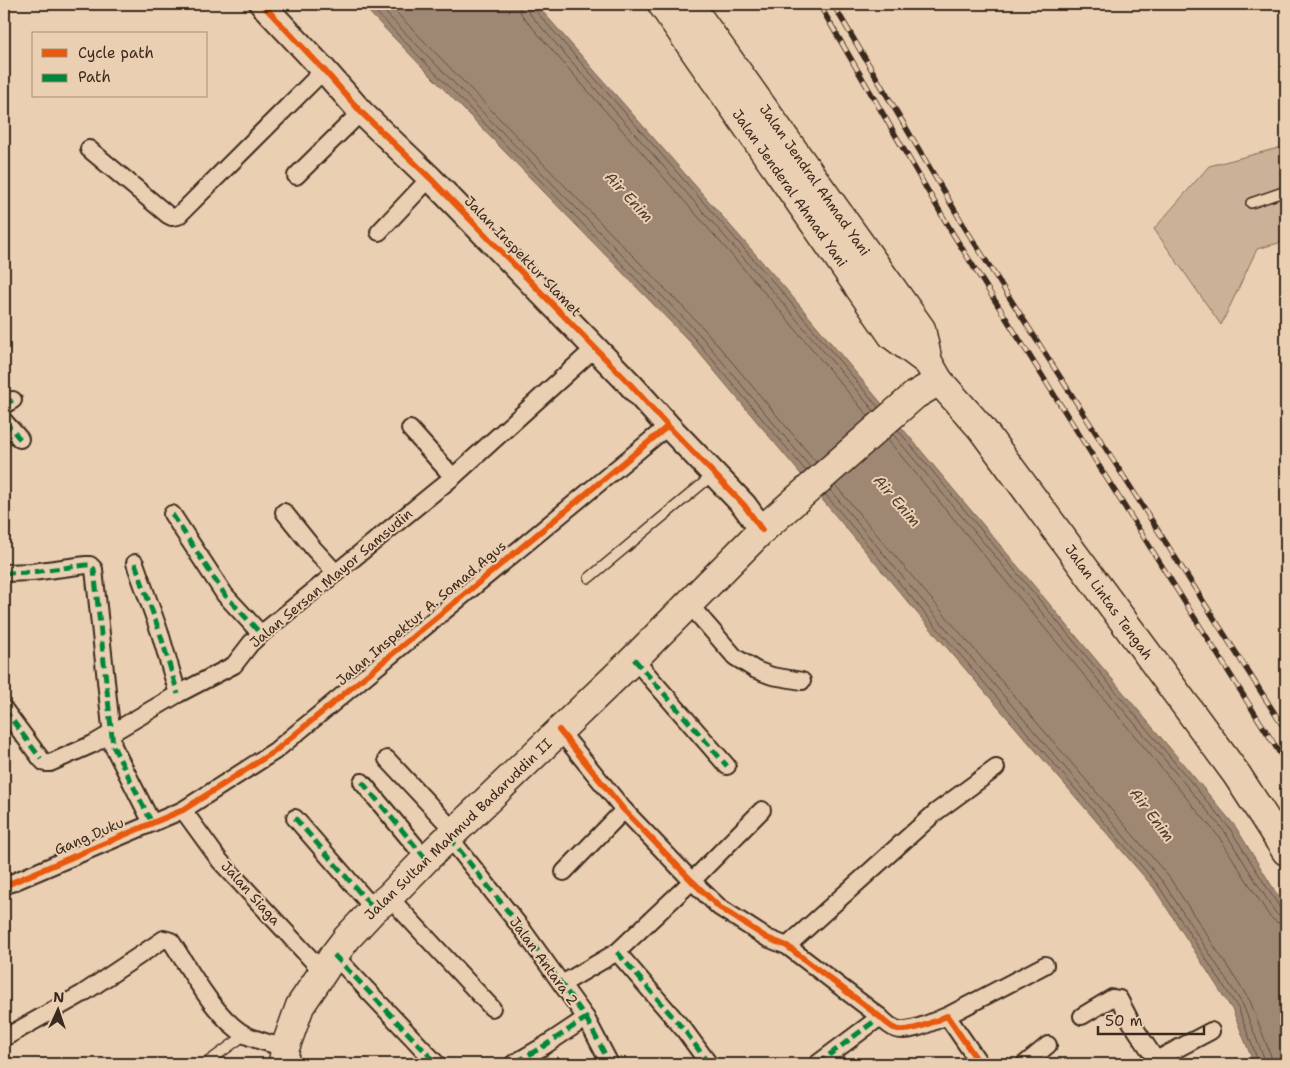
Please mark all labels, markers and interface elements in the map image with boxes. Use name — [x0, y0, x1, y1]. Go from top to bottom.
legend — [32, 32, 208, 98]
text: Cycle path — [78, 43, 154, 63]
text: Path — [78, 67, 111, 87]
street label: Jalan Jendral Ahmad Yani — [756, 101, 874, 259]
street label: Jalan Jenderal Ahmad Yani — [729, 106, 851, 270]
water label: Air Enim — [600, 167, 658, 227]
street label: Jalan Inspektur Slamet — [461, 192, 585, 320]
water label: Air Enim — [869, 471, 925, 531]
street label: Jalan Sersan Mayor Samsudin — [246, 504, 416, 651]
street label: Jalan Inspektur A. Somad Agus — [332, 537, 510, 689]
street label: Jalan Lintas Tengah — [1061, 541, 1157, 663]
street label: Jalan Sultan Mahmud Badaruddin II — [361, 734, 556, 924]
water label: Air Enim — [1125, 784, 1179, 846]
street label: Gang Duku — [51, 813, 127, 859]
street label: Jalan Siaga — [217, 857, 285, 929]
street label: Jalan Antara 2 — [506, 913, 582, 1009]
north arrow — [32, 986, 82, 1036]
text: N — [53, 988, 65, 1006]
scale bar — [1098, 1003, 1204, 1035]
text: 50 m — [1105, 1011, 1143, 1031]

